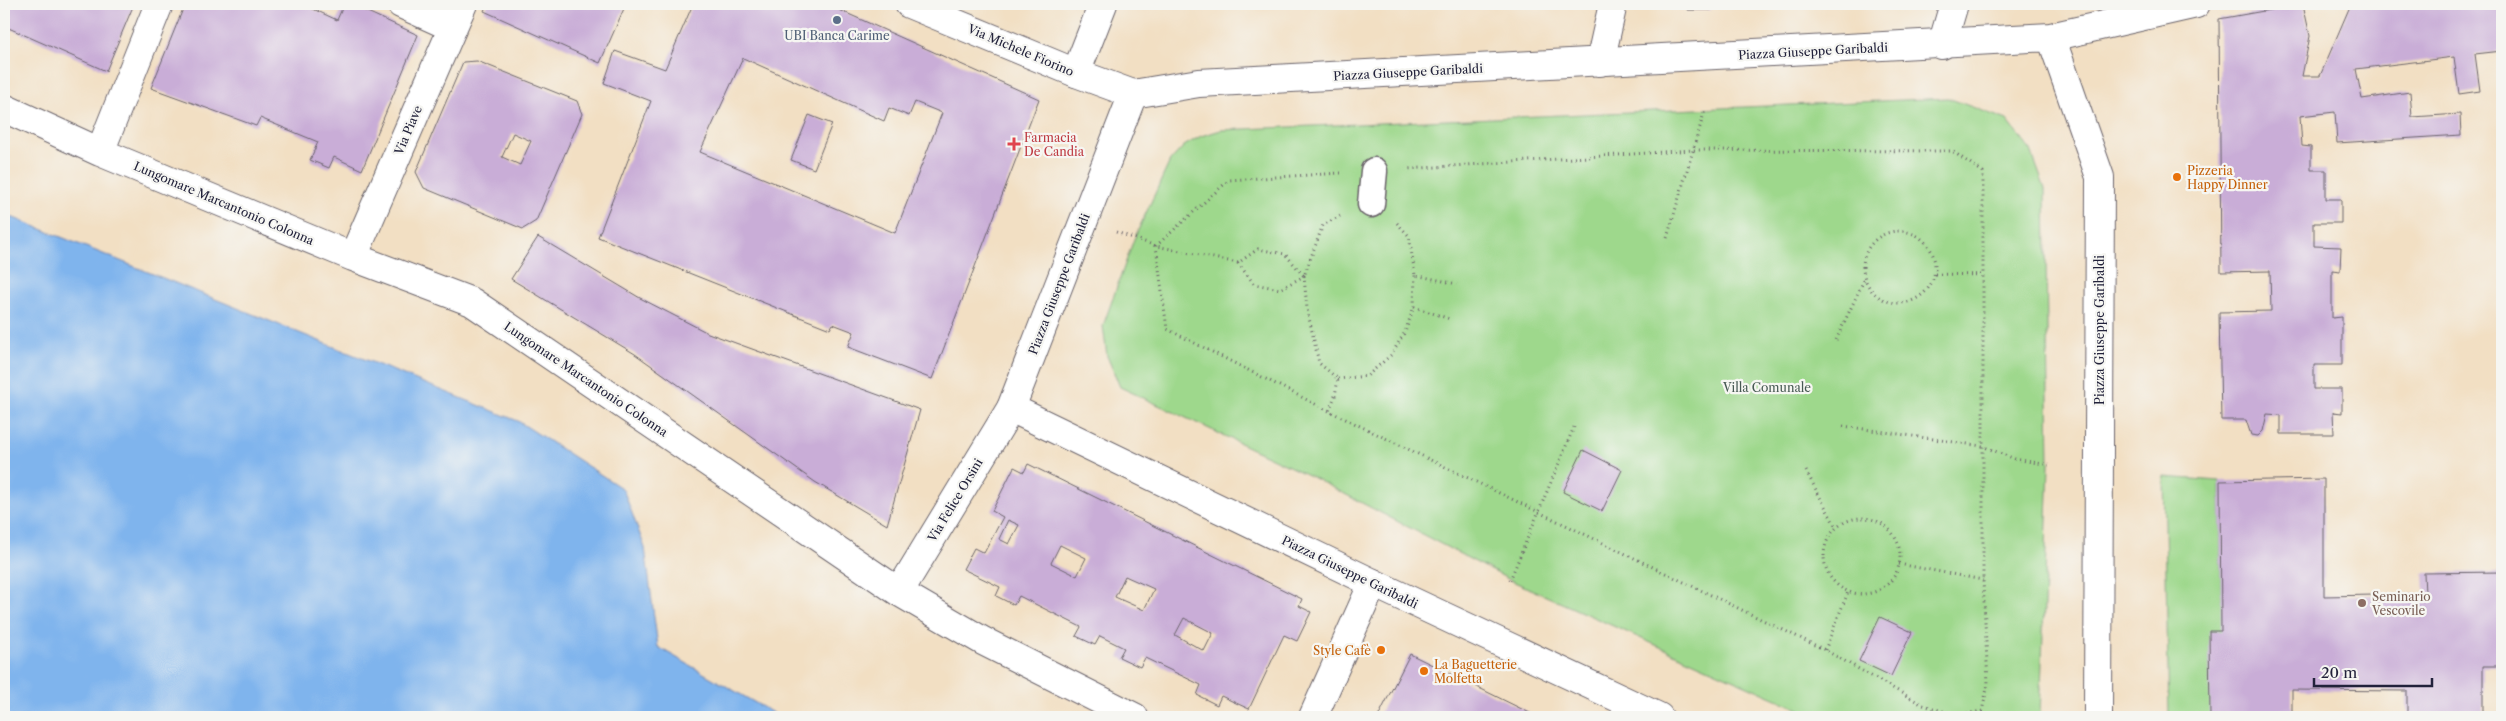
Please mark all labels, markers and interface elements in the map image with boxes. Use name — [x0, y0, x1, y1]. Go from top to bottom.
marker: UBI Banca Carime — [831, 14, 843, 26]
street label: Via Michele Fiorino — [965, 20, 1076, 79]
place label: UBI Banca Carime — [784, 28, 890, 43]
street label: Piazza Giuseppe Garibaldi — [1738, 40, 1889, 62]
street label: Piazza Giuseppe Garibaldi — [1333, 61, 1484, 83]
street label: Via Piave — [391, 103, 425, 158]
place label: Farmacia De Candia — [1024, 130, 1085, 159]
marker: Farmacia De Candia — [1008, 138, 1020, 150]
street label: Lungomare Marcantonio Colonna — [132, 158, 317, 248]
place label: Pizzeria Happy Dinner — [2187, 163, 2268, 192]
marker: Pizzeria Happy Dinner — [2171, 171, 2183, 183]
street label: Piazza Giuseppe Garibaldi — [1025, 211, 1093, 357]
street label: Piazza Giuseppe Garibaldi — [2092, 255, 2107, 405]
street label: Lungomare Marcantonio Colonna — [501, 318, 671, 440]
park label: Villa Comunale — [1722, 380, 1811, 395]
street label: Via Felice Orsini — [924, 455, 986, 545]
street label: Piazza Giuseppe Garibaldi — [1279, 532, 1421, 612]
place label: Seminario Vescovile — [2371, 589, 2431, 618]
marker: Seminario Vescovile — [2356, 597, 2368, 609]
place label: Style Cafè — [1313, 643, 1371, 658]
marker: Style Cafè — [1375, 644, 1387, 656]
scale bar — [2314, 656, 2431, 688]
place label: La Baguetterie Molfetta — [1434, 657, 1517, 686]
text: 20 m — [2321, 663, 2357, 682]
marker: La Baguetterie Molfetta — [1418, 665, 1430, 677]

